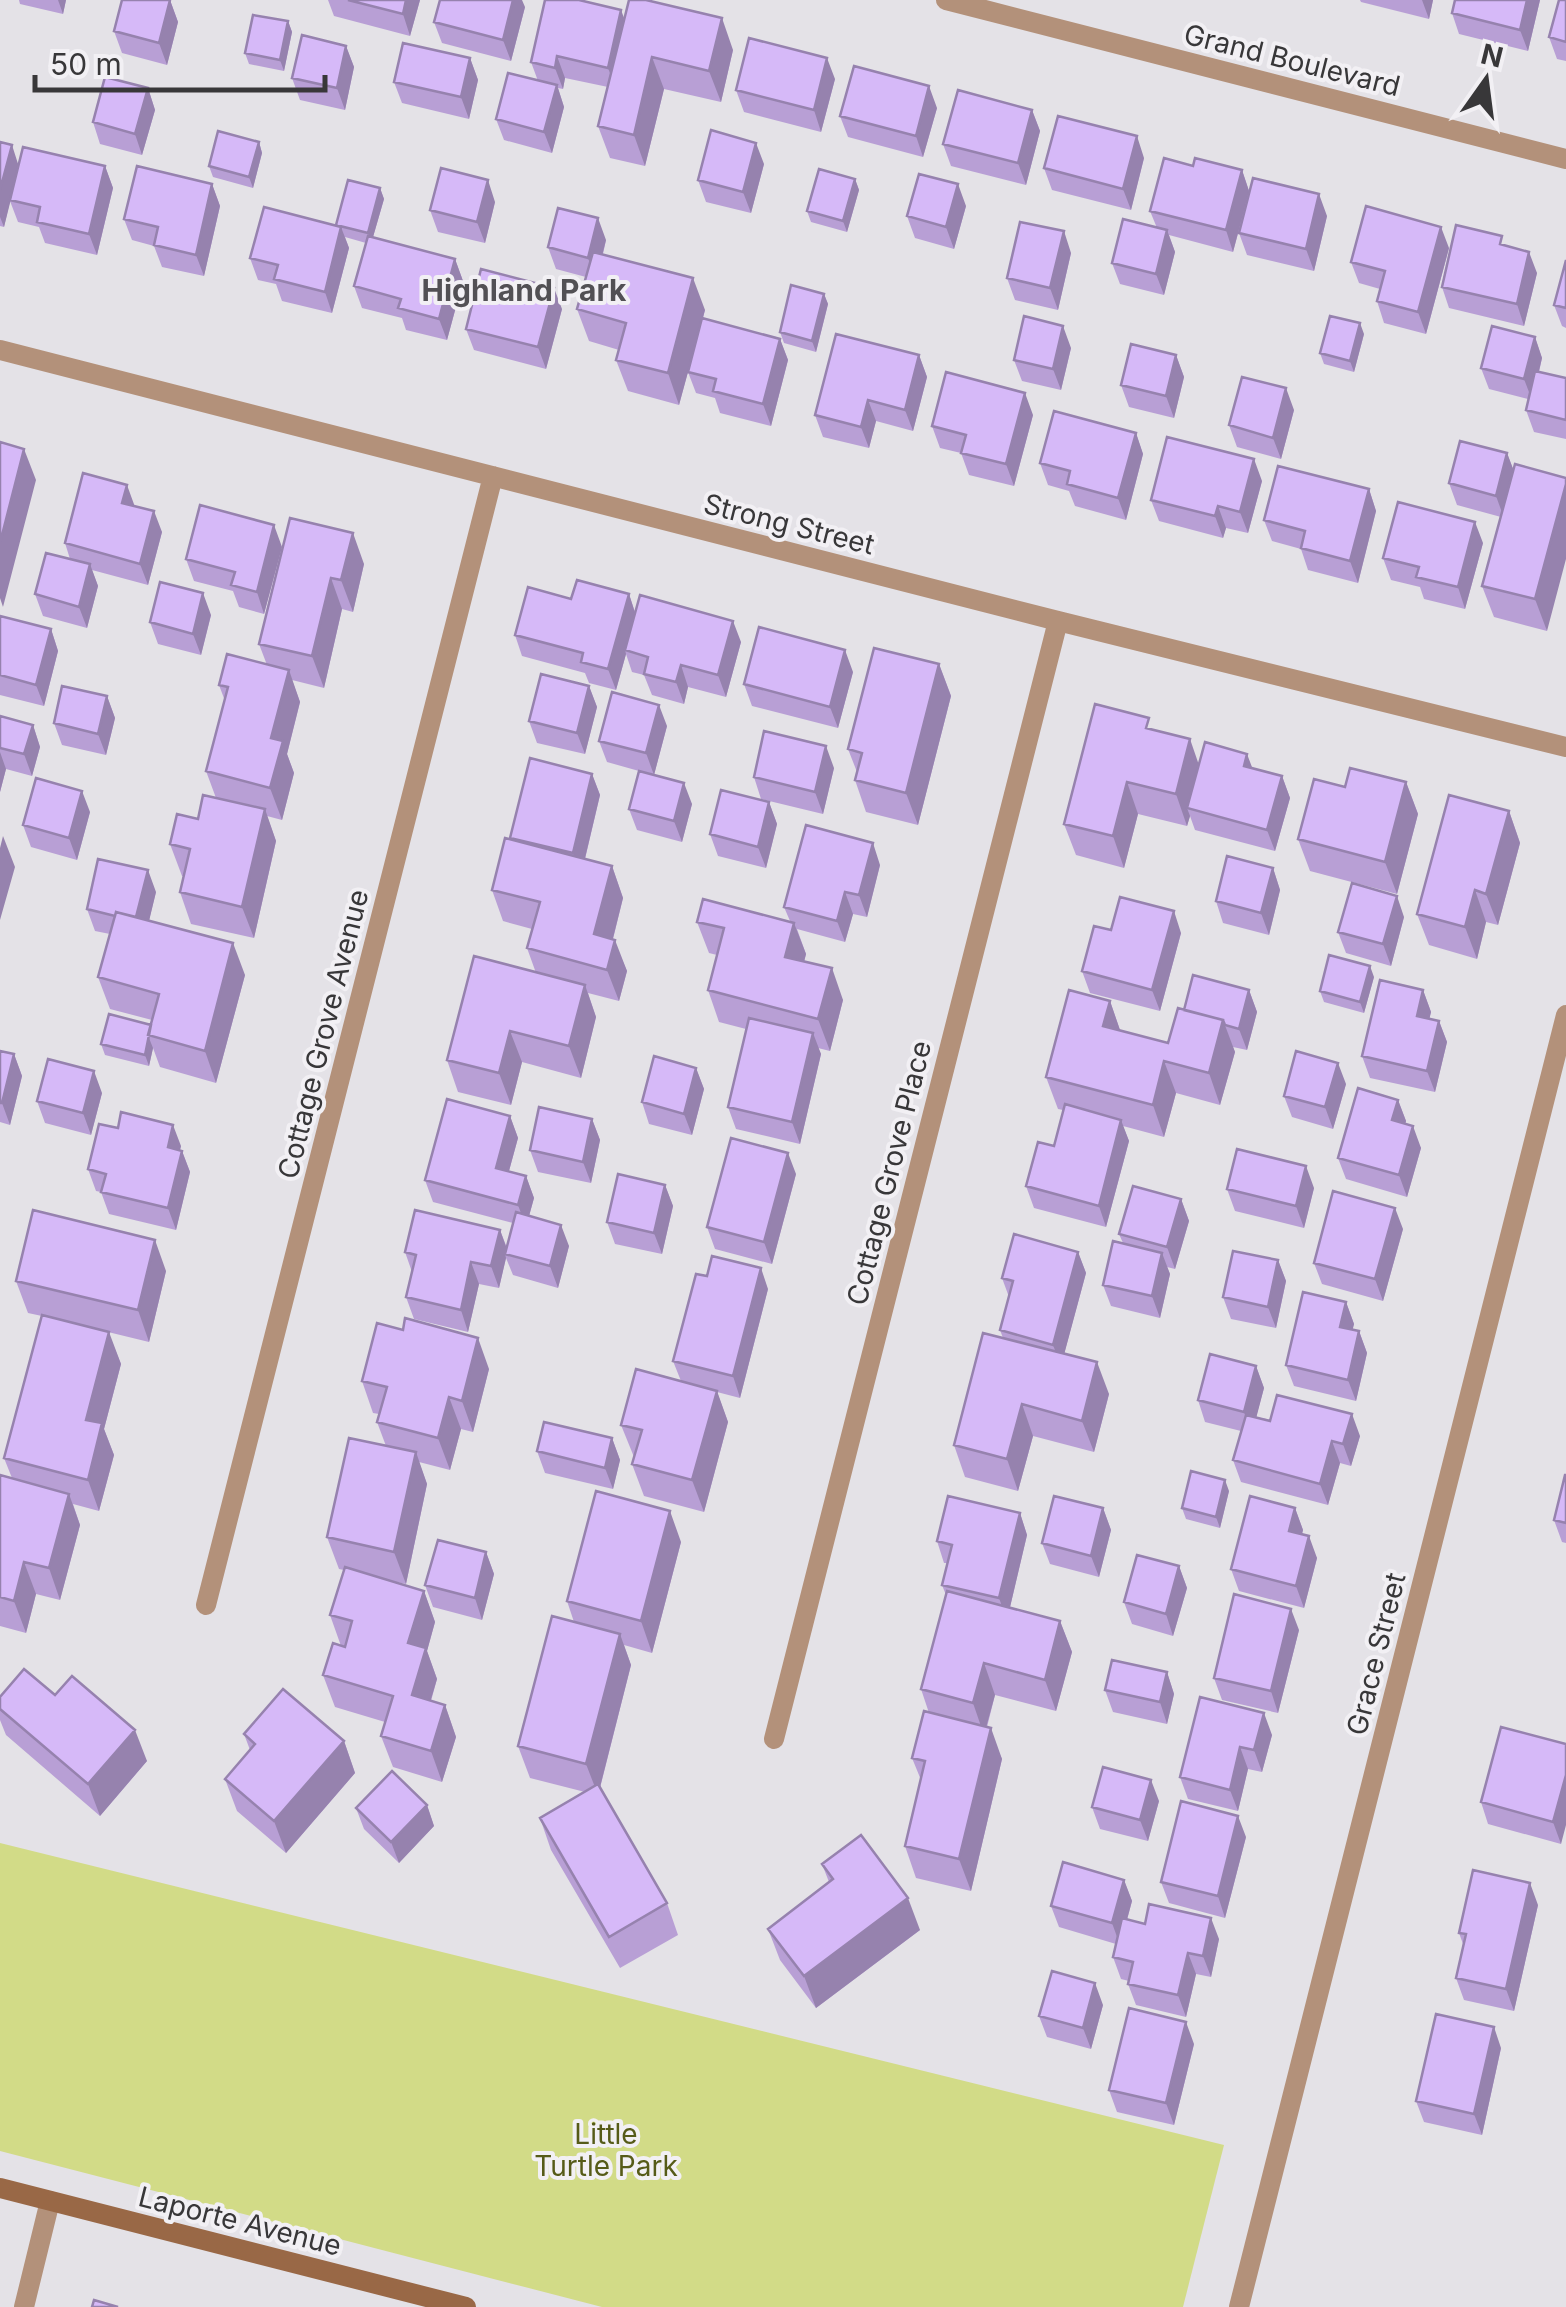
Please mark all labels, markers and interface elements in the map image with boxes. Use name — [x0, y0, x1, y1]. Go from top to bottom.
street label: Grand Boulevard — [1180, 17, 1404, 103]
scale bar — [35, 30, 325, 92]
north arrow — [1436, 30, 1536, 130]
text: N — [1478, 37, 1507, 75]
text: 50 m — [50, 46, 122, 82]
district label: Highland Park — [422, 272, 627, 308]
street label: Strong Street — [700, 486, 878, 562]
street label: Cottage Grove Avenue — [271, 886, 375, 1182]
street label: Cottage Grove Place — [840, 1037, 938, 1309]
street label: Grace Street — [1339, 1569, 1413, 1739]
park label: Little Turtle Park — [534, 2117, 678, 2183]
street label: Laporte Avenue — [135, 2179, 345, 2263]

